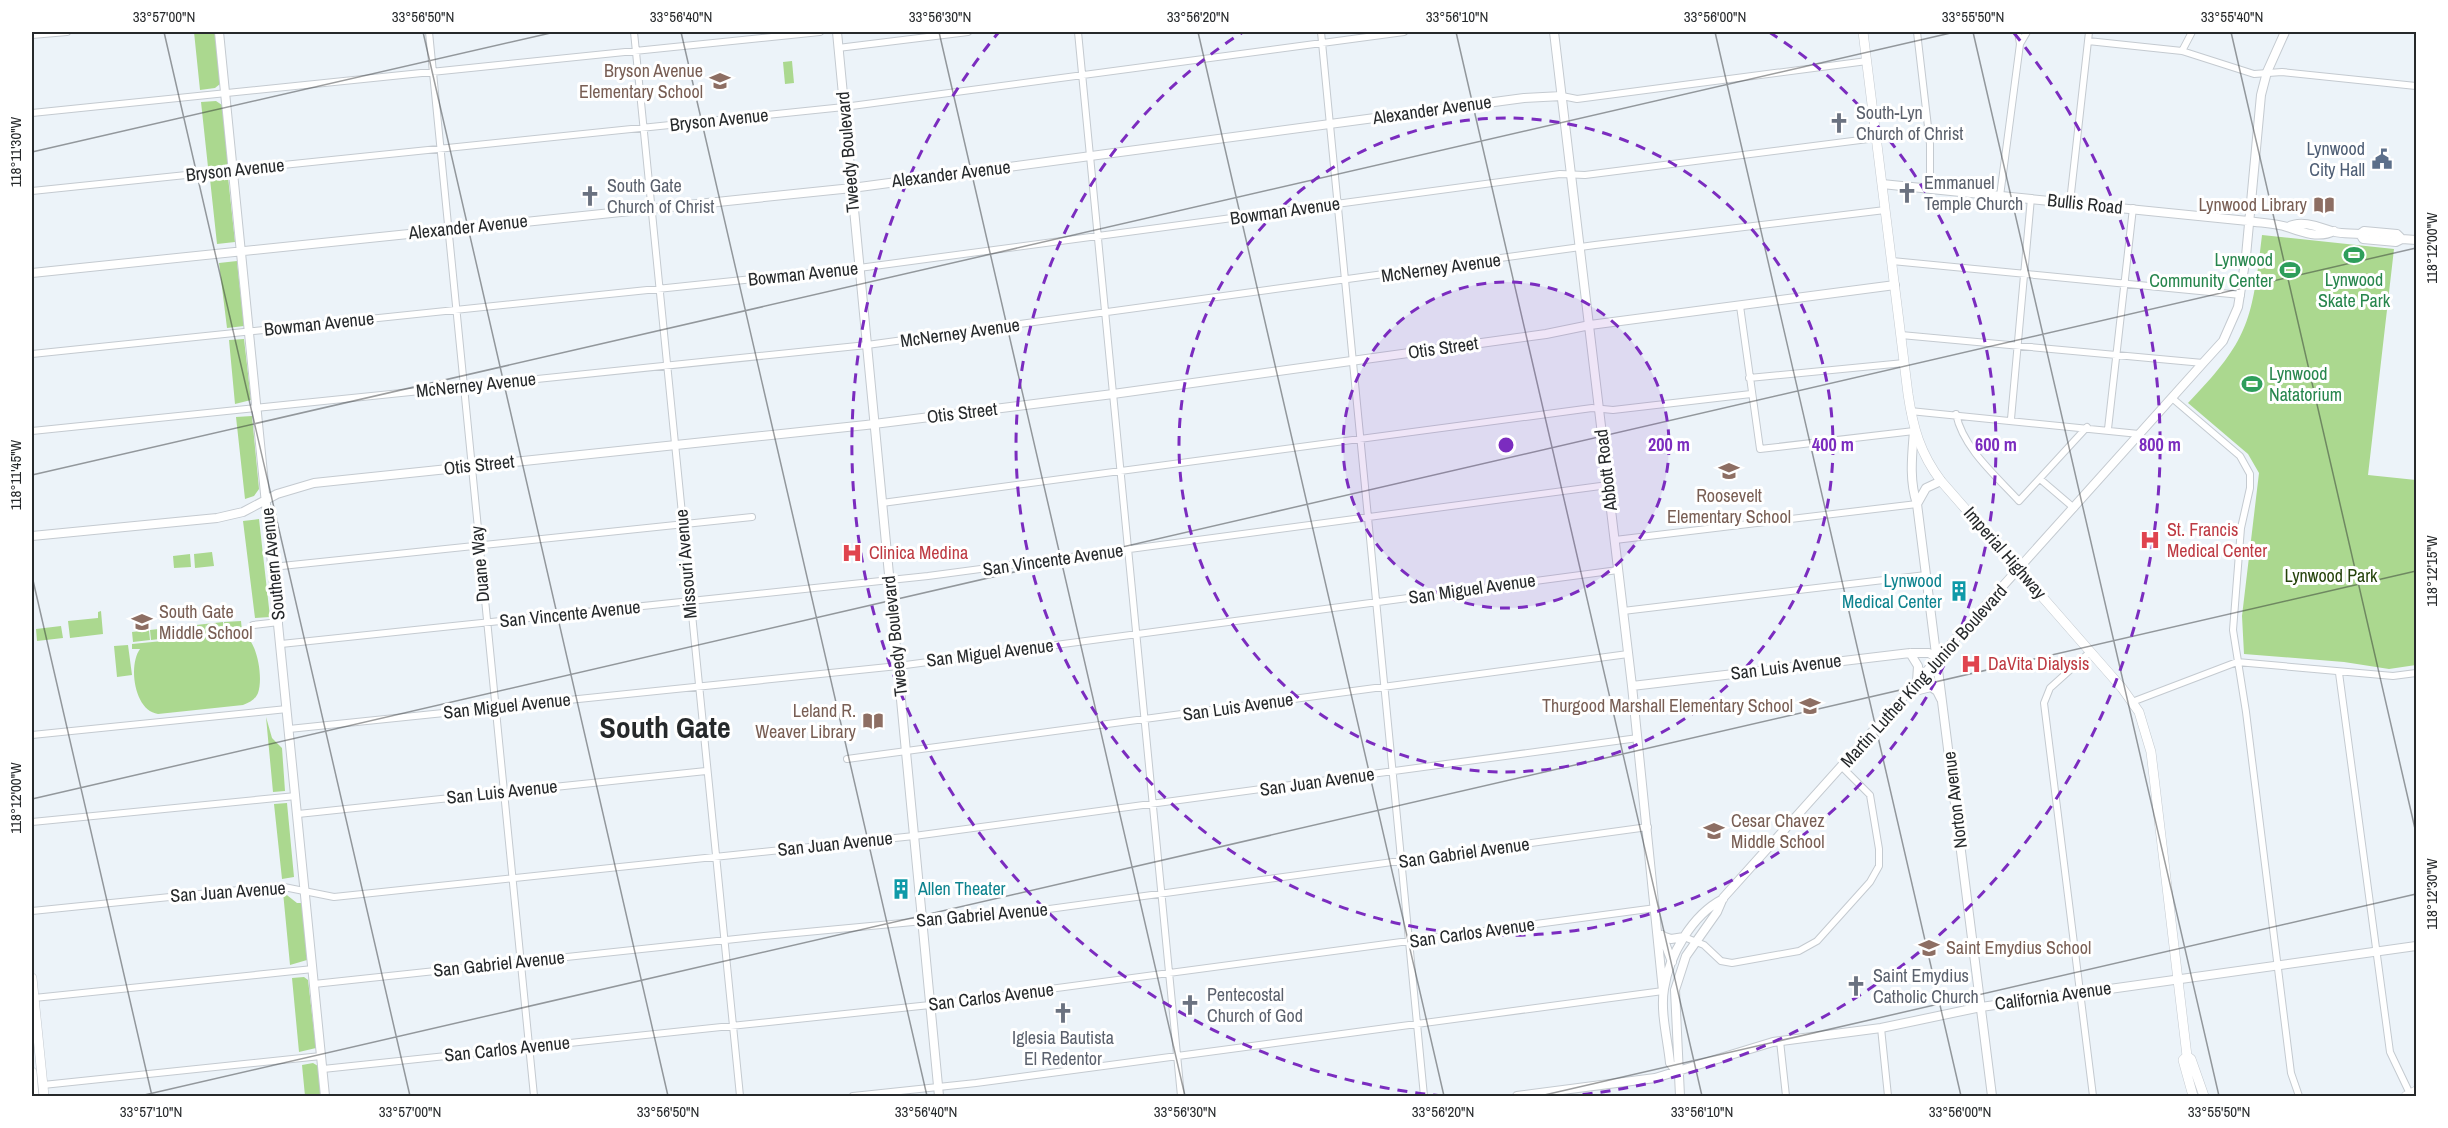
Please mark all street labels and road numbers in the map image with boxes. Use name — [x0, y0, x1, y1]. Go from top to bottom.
street label: Alexander Avenue — [1370, 89, 1493, 130]
street label: Tweedy Boulevard — [830, 90, 865, 214]
street label: Bryson Avenue — [668, 102, 770, 137]
street label: Bryson Avenue — [184, 152, 286, 187]
street label: Alexander Avenue — [889, 154, 1012, 193]
street label: Bullis Road — [2046, 187, 2124, 220]
street label: Bowman Avenue — [1228, 190, 1341, 231]
street label: Alexander Avenue — [406, 208, 529, 245]
street label: McNerney Avenue — [1380, 247, 1502, 288]
street label: Bowman Avenue — [747, 255, 859, 292]
street label: Bowman Avenue — [263, 305, 375, 342]
street label: McNerney Avenue — [899, 312, 1021, 353]
street label: Otis Street — [1406, 330, 1480, 365]
street label: McNerney Avenue — [415, 366, 537, 403]
street label: Otis Street — [925, 396, 998, 429]
street label: Abbott Road — [1588, 428, 1623, 513]
street label: Otis Street — [443, 448, 515, 481]
street label: Imperial Highway — [1958, 501, 2053, 605]
street label: Southern Avenue — [254, 507, 291, 622]
street label: Missouri Avenue — [668, 508, 703, 620]
street label: Duane Way — [464, 524, 495, 603]
street label: San Vincente Avenue — [981, 537, 1125, 582]
street label: San Miguel Avenue — [1407, 567, 1537, 610]
street label: Tweedy Boulevard — [876, 574, 913, 698]
street label: Martin Luther King Junior Boulevard — [1835, 579, 2013, 772]
street label: San Vincente Avenue — [498, 594, 642, 633]
street label: San Miguel Avenue — [925, 632, 1055, 673]
street label: San Luis Avenue — [1729, 647, 1843, 686]
street label: San Miguel Avenue — [442, 686, 572, 725]
street label: San Luis Avenue — [1181, 686, 1295, 727]
street label: Norton Avenue — [1936, 750, 1973, 850]
street label: San Juan Avenue — [1258, 761, 1376, 802]
street label: San Luis Avenue — [445, 773, 559, 810]
street label: San Juan Avenue — [776, 825, 894, 862]
street label: San Gabriel Avenue — [1397, 831, 1531, 874]
street label: San Juan Avenue — [169, 875, 286, 908]
street label: San Gabriel Avenue — [915, 896, 1049, 933]
street label: San Carlos Avenue — [1408, 911, 1536, 954]
street label: San Gabriel Avenue — [432, 944, 566, 983]
street label: California Avenue — [1993, 975, 2113, 1016]
street label: San Carlos Avenue — [927, 976, 1055, 1017]
street label: San Carlos Avenue — [443, 1029, 571, 1068]

